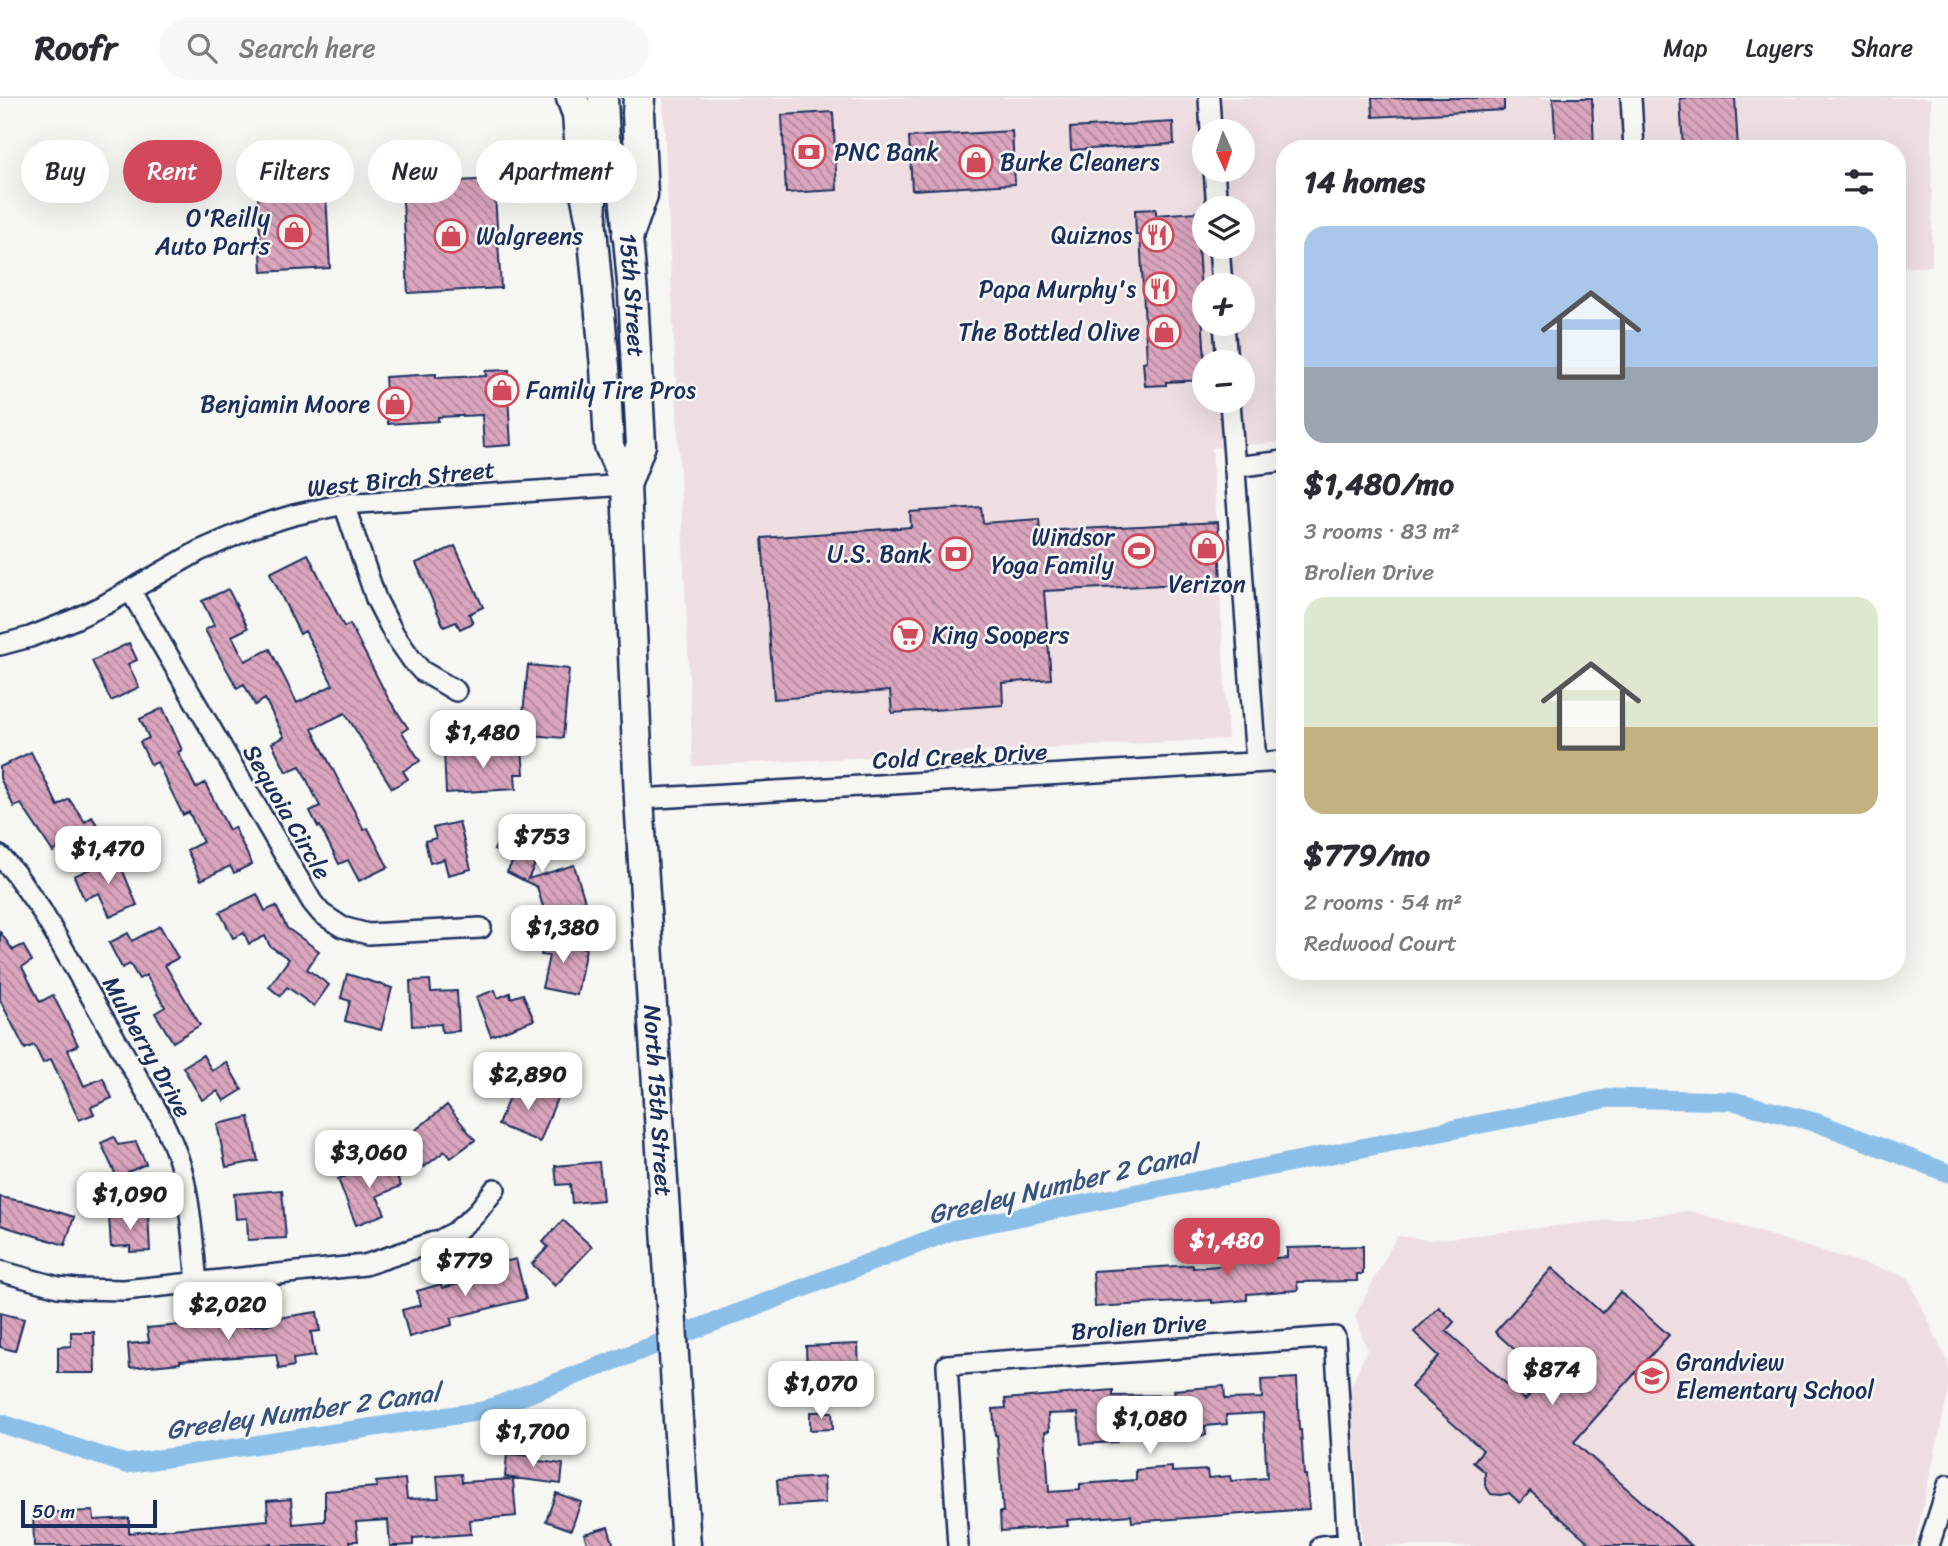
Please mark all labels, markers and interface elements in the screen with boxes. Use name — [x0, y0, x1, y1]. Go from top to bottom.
search box — [159, 17, 649, 80]
text: Roofr — [35, 19, 117, 77]
text: Search here — [239, 25, 376, 71]
text: Map — [1663, 27, 1708, 69]
text: Layers — [1746, 27, 1813, 69]
text: Share — [1851, 27, 1913, 69]
icon: search — [183, 29, 221, 67]
north arrow — [1192, 119, 1255, 182]
map controls — [1192, 119, 1255, 413]
place label: PNC Bank — [834, 131, 939, 173]
bank icon: PNC Bank — [790, 133, 828, 171]
chip: Buy — [21, 140, 109, 203]
chip: Rent — [123, 140, 222, 203]
chip: Filters — [236, 140, 354, 203]
chip: New — [368, 140, 462, 203]
chip: Apartment — [476, 140, 637, 203]
place label: Burke Cleaners — [1000, 141, 1160, 183]
shop icon: Burke Cleaners — [957, 143, 995, 181]
text: 14 homes — [1304, 155, 1425, 209]
icon: filters — [1840, 163, 1878, 201]
button: layers — [1192, 196, 1255, 259]
place label: O'Reilly Auto Parts — [154, 197, 271, 267]
shop icon: O'Reilly Auto Parts — [275, 213, 313, 251]
place label: Quiznos — [1051, 214, 1132, 256]
place label: Walgreens — [476, 215, 583, 257]
restaurant icon: Quiznos — [1138, 216, 1176, 254]
shop icon: Walgreens — [432, 217, 470, 255]
street label: 15th Street — [607, 231, 657, 358]
place label: Papa Murphy's — [979, 268, 1136, 310]
restaurant icon: Papa Murphy's — [1141, 270, 1179, 308]
icon: home — [1528, 272, 1654, 398]
button: + — [1192, 273, 1255, 336]
place label: The Bottled Olive — [958, 311, 1140, 353]
shop icon: The Bottled Olive — [1145, 313, 1183, 351]
button: − — [1192, 350, 1255, 413]
place label: Family Tire Pros — [526, 369, 696, 411]
shop icon: Family Tire Pros — [483, 371, 521, 409]
place label: Benjamin Moore — [200, 383, 370, 425]
shop icon: Benjamin Moore — [376, 385, 414, 423]
street label: West Birch Street — [305, 448, 497, 510]
text: $1,480/mo — [1304, 457, 1454, 511]
text: 3 rooms · 83 m² — [1304, 511, 1460, 552]
place label: Windsor Yoga Family — [991, 516, 1116, 586]
shop icon: Verizon — [1188, 529, 1226, 567]
sports icon: Windsor Yoga Family — [1120, 532, 1158, 570]
place label: U.S. Bank — [827, 533, 932, 575]
bank icon: U.S. Bank — [937, 535, 975, 573]
text: Brolien Drive — [1304, 552, 1434, 593]
place label: Verizon — [1168, 563, 1246, 605]
place label: King Soopers — [932, 614, 1070, 656]
supermarket icon: King Soopers — [889, 616, 927, 654]
icon: home — [1528, 643, 1654, 769]
pin: $1,480 — [426, 710, 540, 770]
text: $1,480 — [446, 712, 520, 753]
street label: Cold Creek Drive — [872, 730, 1048, 782]
street label: Sequoia Circle — [231, 736, 343, 888]
pin: $753 — [501, 814, 583, 874]
text: $753 — [514, 816, 570, 857]
pin: $1,470 — [51, 826, 165, 886]
text: $1,470 — [71, 828, 145, 869]
text: $779/mo — [1304, 828, 1430, 882]
text: 2 rooms · 54 m² — [1304, 882, 1462, 923]
pin: $1,380 — [506, 906, 620, 965]
text: $1,380 — [527, 907, 599, 948]
text: Redwood Court — [1304, 923, 1457, 964]
street label: Mulberry Drive — [91, 968, 203, 1126]
street label: North 15th Street — [631, 1003, 685, 1198]
pin: $2,890 — [471, 1052, 585, 1112]
text: $2,890 — [489, 1054, 567, 1095]
water label: Greeley Number 2 Canal — [924, 1129, 1208, 1237]
pin: $3,060 — [312, 1130, 426, 1190]
text: $3,060 — [331, 1132, 407, 1173]
pin: $1,090 — [73, 1172, 187, 1232]
text: $1,090 — [93, 1174, 167, 1215]
pin: $1,480 — [1170, 1218, 1284, 1278]
text: $1,480 — [1190, 1220, 1264, 1261]
pin: $779 — [424, 1238, 506, 1298]
text: $779 — [437, 1240, 493, 1281]
pin: $2,020 — [171, 1282, 285, 1342]
text: $2,020 — [189, 1284, 267, 1325]
street label: Brolien Drive — [1070, 1301, 1208, 1353]
place label: Grandview Elementary School — [1676, 1341, 1875, 1411]
pin: $874 — [1511, 1348, 1593, 1407]
text: $874 — [1524, 1349, 1580, 1390]
school or university icon: Grandview Elementary School — [1633, 1357, 1671, 1395]
pin: $1,070 — [764, 1362, 878, 1421]
text: $1,070 — [784, 1363, 858, 1404]
water label: Greeley Number 2 Canal — [163, 1368, 448, 1453]
pin: $1,080 — [1093, 1396, 1207, 1456]
text: $1,080 — [1113, 1398, 1187, 1439]
pin: $1,700 — [476, 1410, 590, 1469]
text: $1,700 — [496, 1411, 570, 1452]
text: 50 m — [32, 1495, 75, 1528]
scale bar — [21, 1497, 158, 1529]

